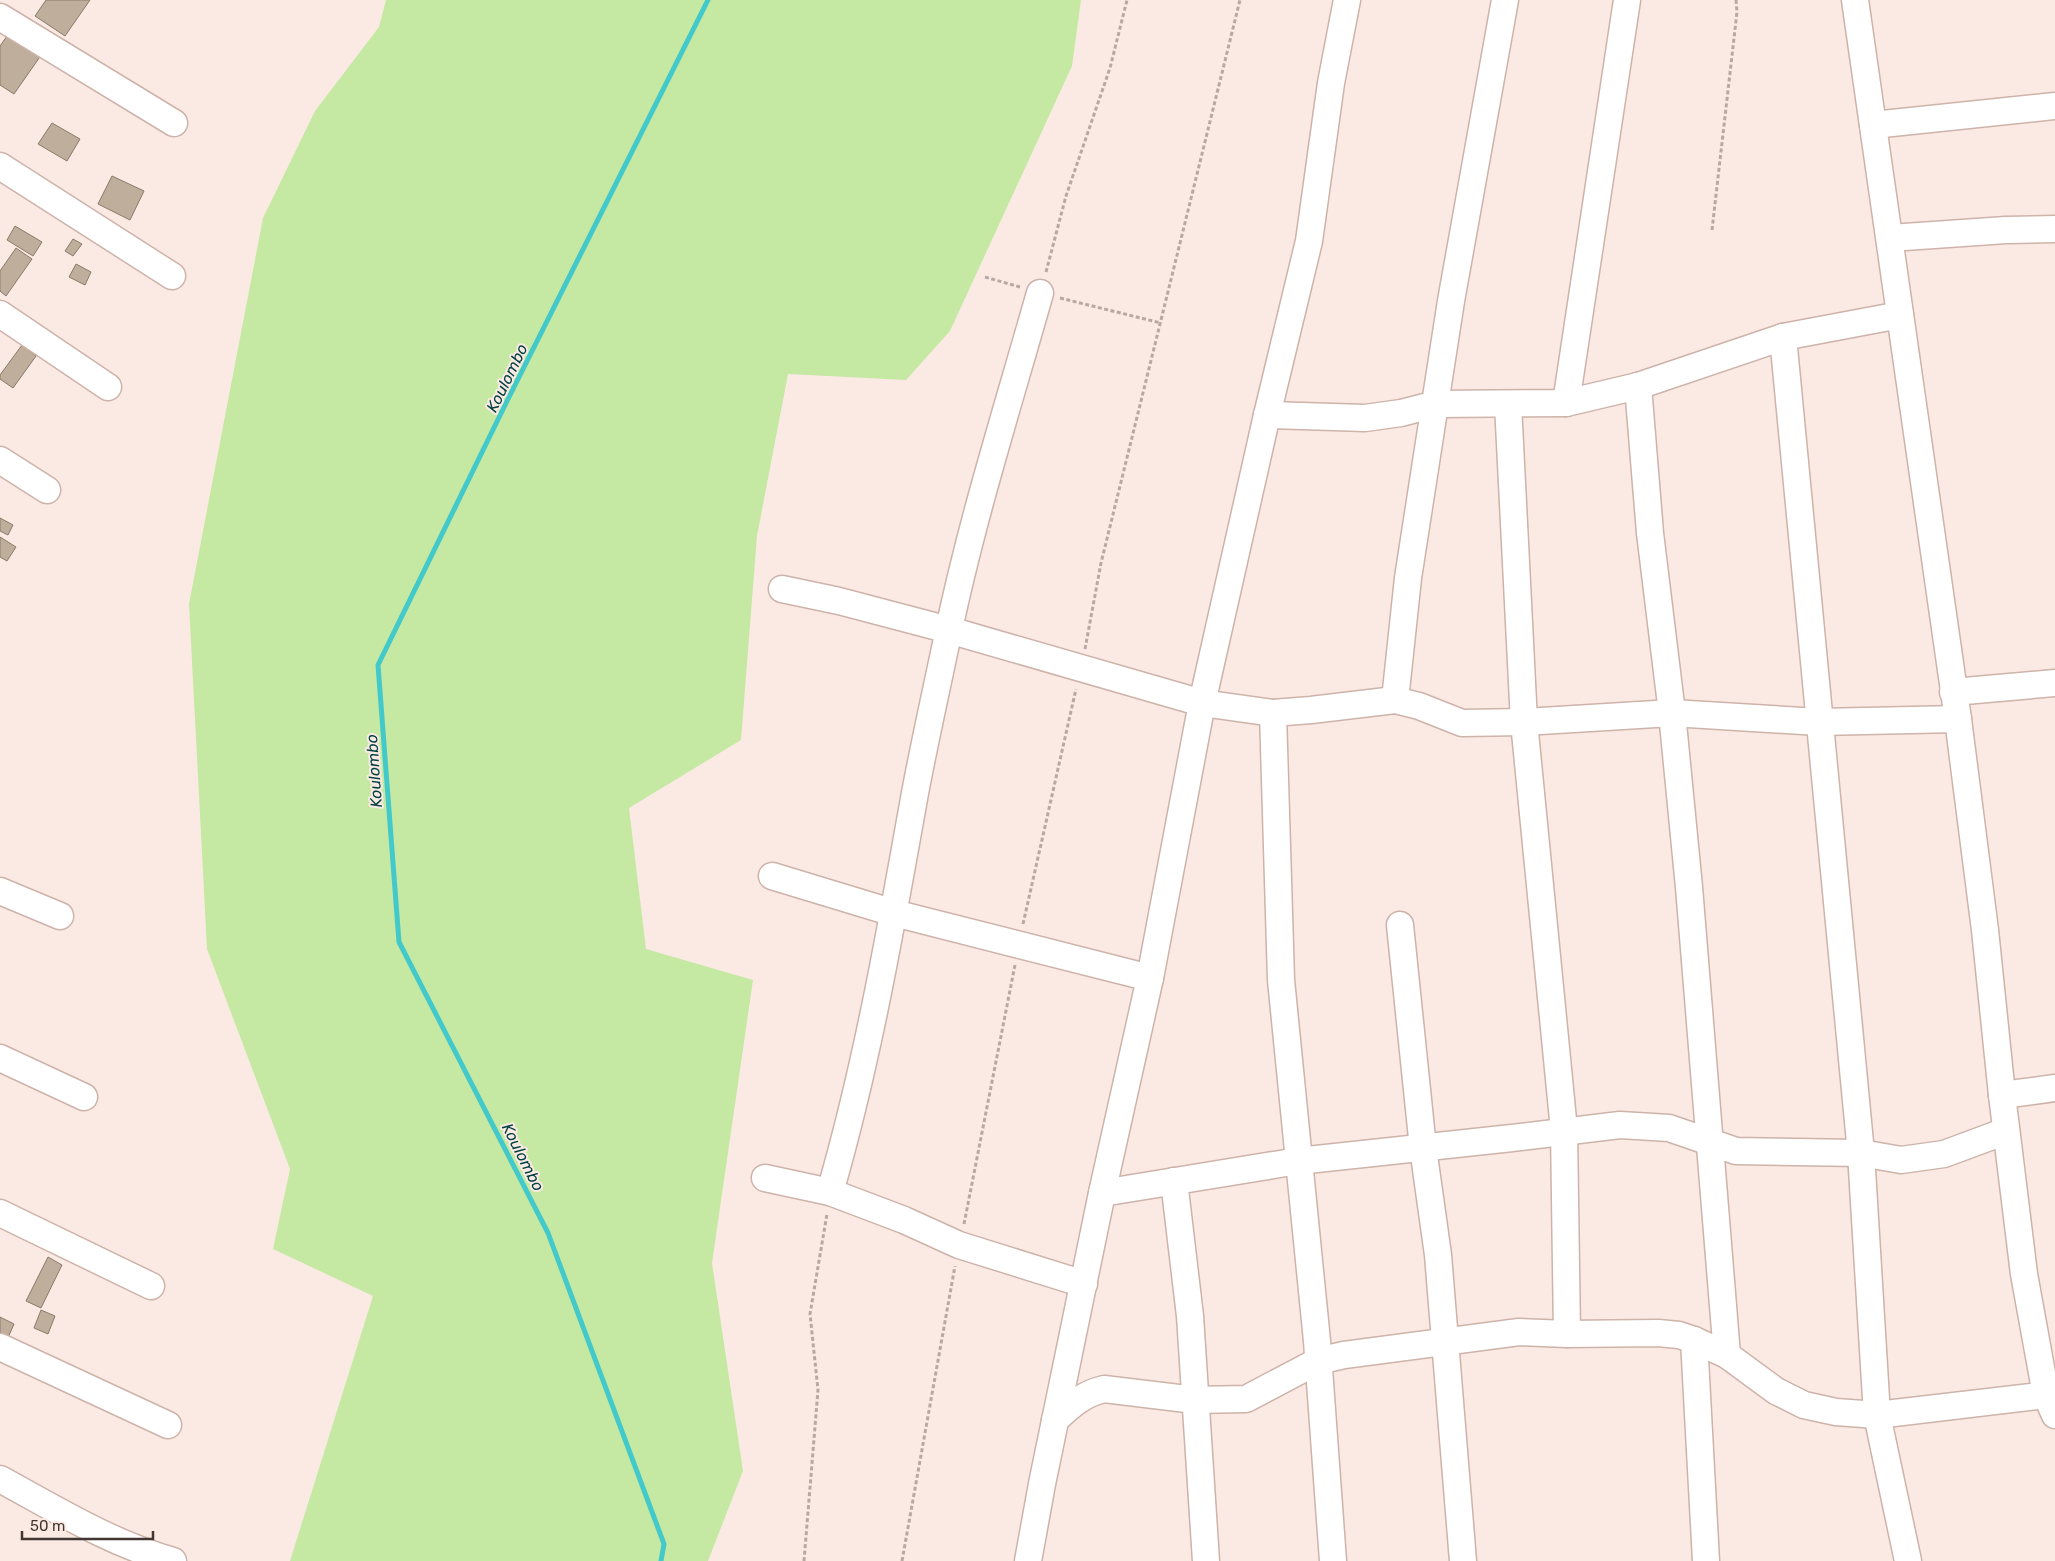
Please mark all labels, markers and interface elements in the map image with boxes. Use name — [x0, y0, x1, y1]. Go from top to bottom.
water label: Koulombo — [482, 341, 532, 415]
water label: Koulombo — [362, 734, 386, 808]
water label: Koulombo — [498, 1120, 548, 1194]
scale bar — [22, 1508, 154, 1540]
text: 50 m — [30, 1517, 65, 1535]

